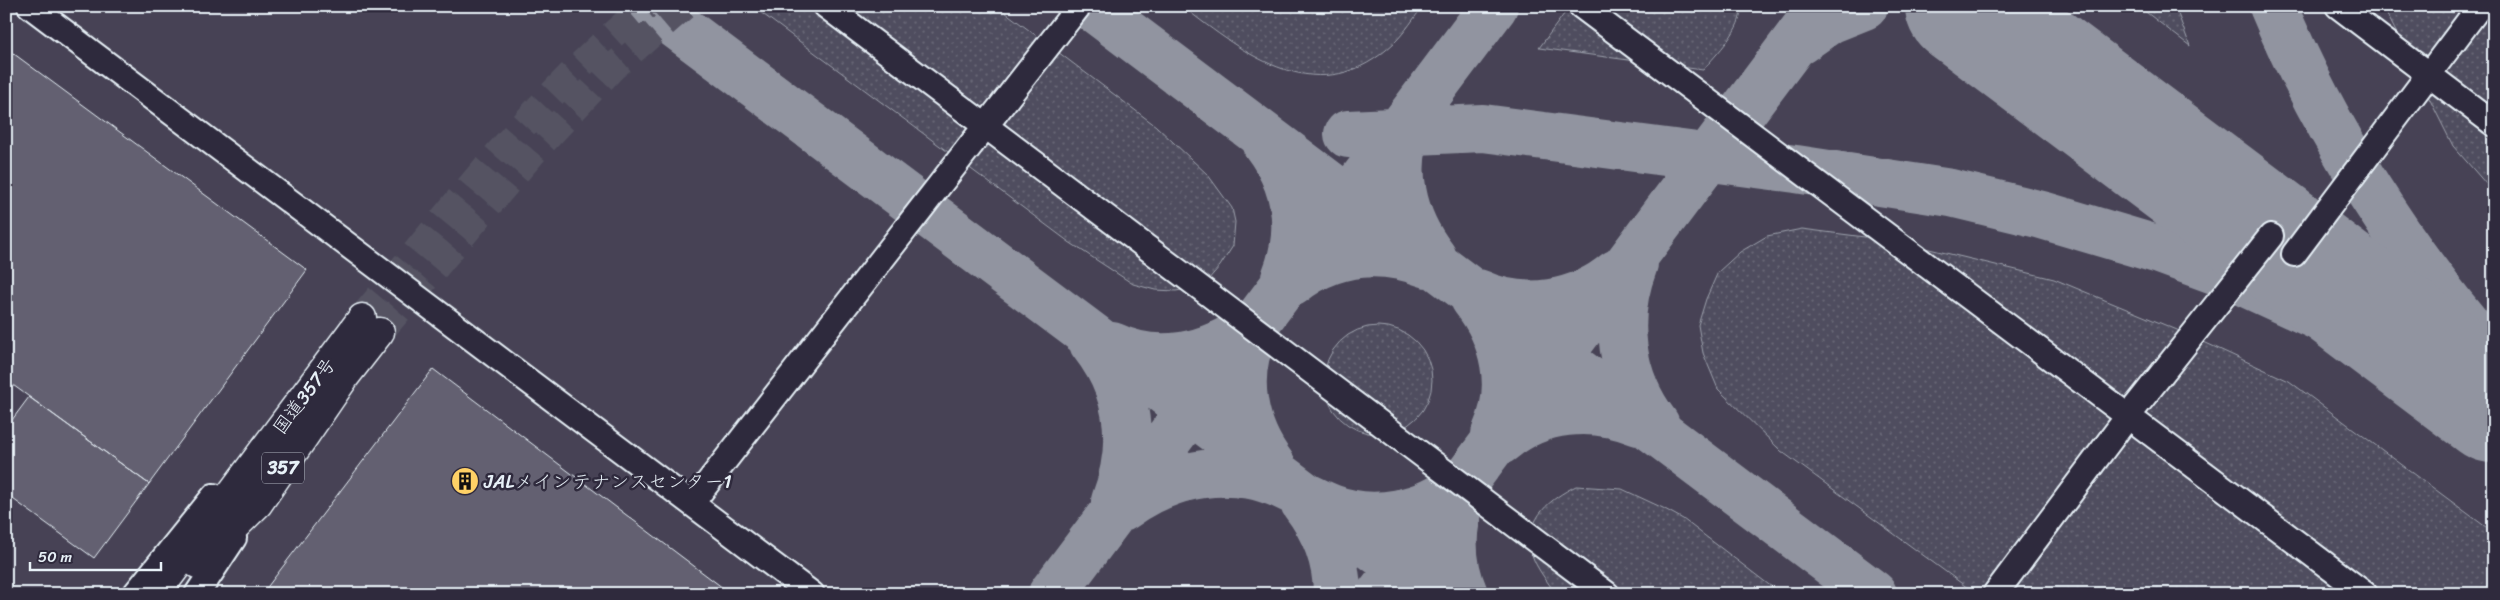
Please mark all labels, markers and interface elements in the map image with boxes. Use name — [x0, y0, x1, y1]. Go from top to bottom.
street label: 国道357号 — [264, 350, 344, 442]
road number: 357 — [262, 452, 304, 483]
place label: JALメインテナンスセンター1 — [483, 465, 732, 498]
building icon: JALメインテナンスセンター1 — [450, 466, 480, 496]
scale bar — [30, 540, 161, 572]
text: 50 m — [38, 544, 73, 570]

